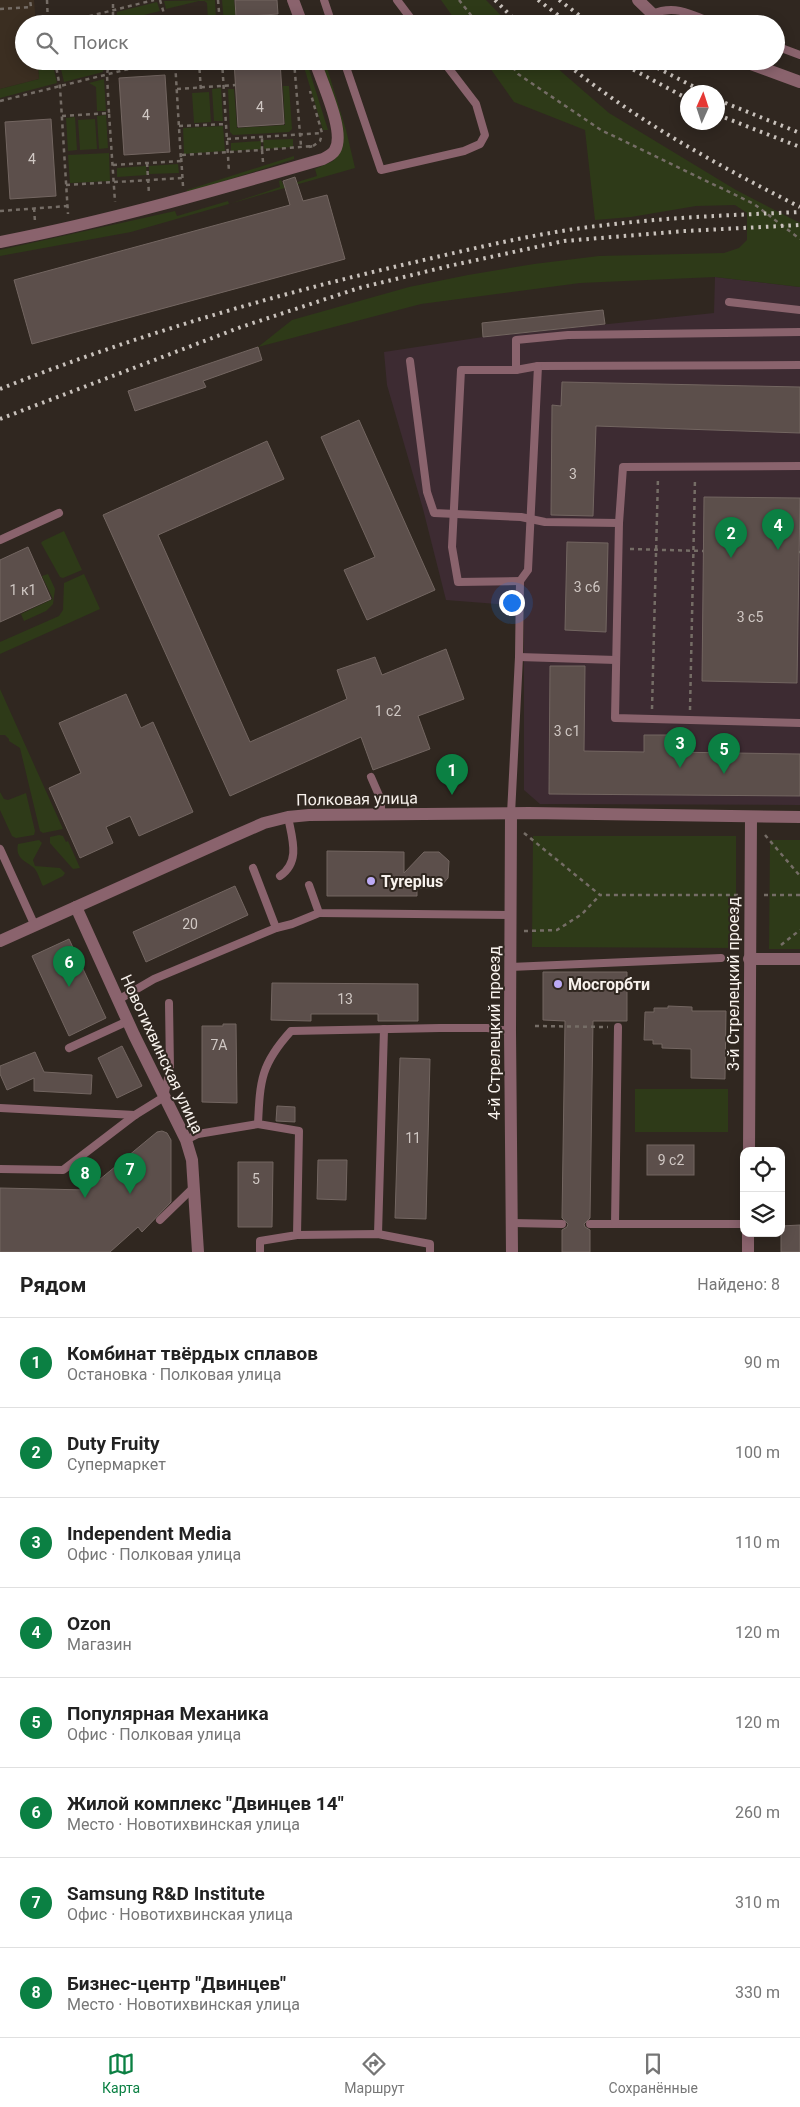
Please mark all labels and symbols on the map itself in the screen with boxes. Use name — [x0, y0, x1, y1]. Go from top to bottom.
north arrow — [680, 85, 725, 130]
house number: 4 — [256, 99, 264, 115]
house number: 4 — [142, 107, 150, 123]
house number: 4 — [28, 151, 36, 167]
house number: 3 — [569, 466, 577, 482]
pin: 4 — [762, 509, 794, 550]
pin: 2 — [715, 517, 747, 558]
house number: 3 с6 — [574, 579, 600, 595]
house number: 1 к1 — [10, 582, 36, 598]
your location — [499, 590, 525, 616]
house number: 3 с5 — [737, 609, 763, 625]
house number: 1 с2 — [375, 703, 401, 719]
house number: 3 с1 — [554, 723, 580, 739]
pin: 3 — [664, 727, 696, 768]
pin: 5 — [708, 733, 740, 774]
pin: 1 — [436, 754, 468, 795]
street label: Полковая улица — [296, 788, 418, 810]
place label: Tyreplus — [381, 872, 443, 891]
marker: Tyreplus — [365, 875, 377, 887]
street label: 3-й Стрелецкий проезд — [724, 897, 743, 1071]
house number: 20 — [182, 916, 198, 932]
pin: 6 — [53, 946, 85, 987]
street label: 4-й Стрелецкий проезд — [485, 946, 504, 1120]
street label: Новотихвинская улица — [117, 971, 207, 1137]
place label: Мосгорбти — [568, 975, 650, 994]
marker: Мосгорбти — [552, 978, 564, 990]
house number: 13 — [337, 991, 353, 1007]
house number: 7А — [210, 1037, 228, 1053]
house number: 11 — [405, 1130, 421, 1146]
house number: 9 с2 — [658, 1152, 684, 1168]
pin: 7 — [114, 1153, 146, 1194]
pin: 8 — [69, 1157, 101, 1198]
house number: 5 — [252, 1171, 260, 1187]

